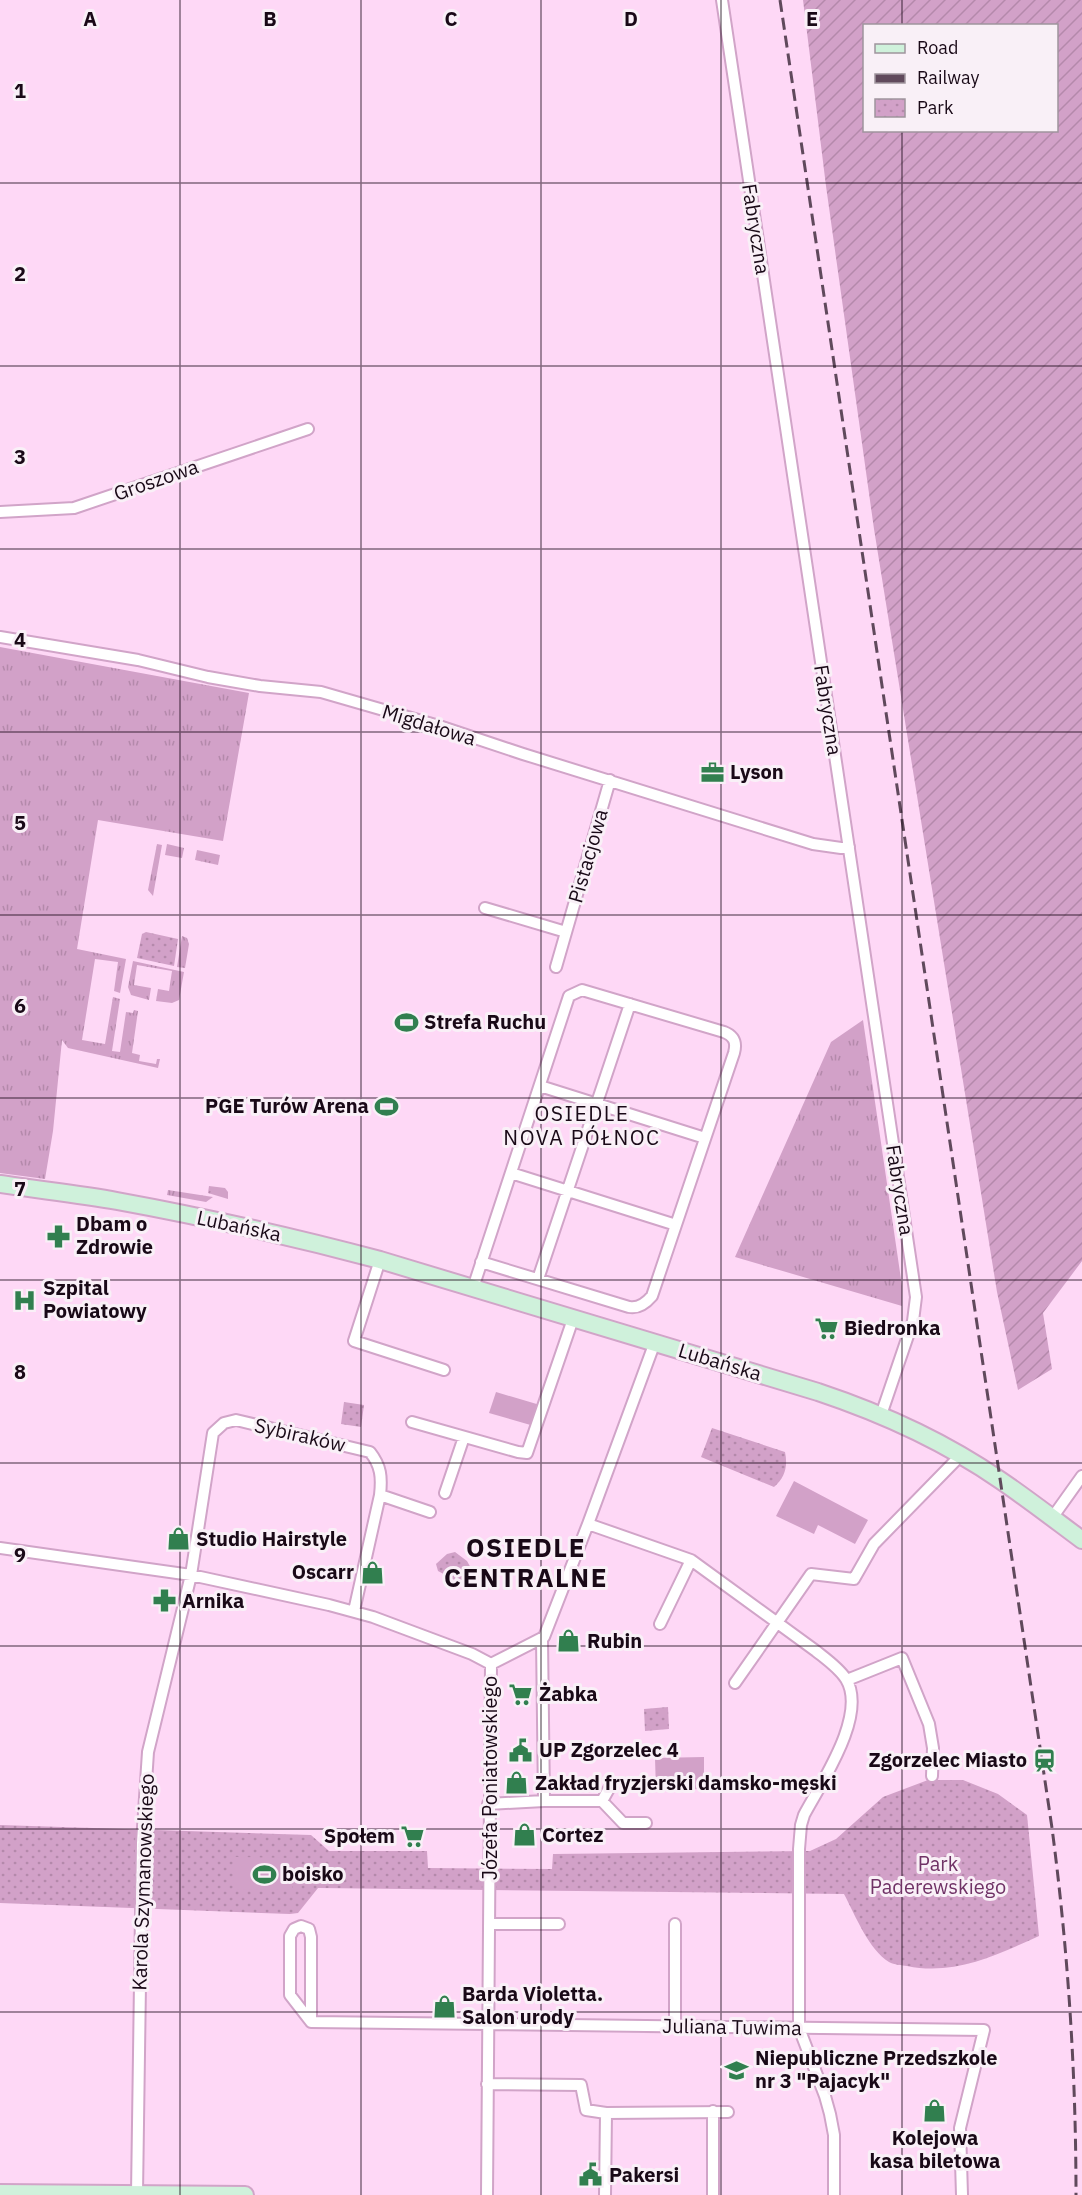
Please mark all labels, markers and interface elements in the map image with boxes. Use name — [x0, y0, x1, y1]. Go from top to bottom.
text: A — [83, 5, 97, 32]
text: B — [263, 5, 277, 32]
text: C — [444, 5, 458, 32]
text: D — [624, 5, 638, 32]
text: E — [806, 5, 818, 32]
legend — [863, 24, 1058, 132]
text: Road — [917, 36, 958, 59]
text: Railway — [917, 66, 979, 89]
text: 1 — [14, 77, 26, 104]
text: Park — [917, 96, 954, 119]
street label: Fabryczna — [736, 182, 777, 277]
text: 2 — [14, 260, 26, 287]
text: 3 — [14, 443, 26, 470]
street label: Groszowa — [110, 452, 202, 507]
text: 4 — [14, 626, 26, 653]
street label: Fabryczna — [808, 663, 849, 758]
street label: Migdałowa — [379, 698, 480, 752]
place label: Lyson — [730, 758, 784, 785]
office icon: Lyson — [699, 759, 725, 785]
street label: Pistacjowa — [561, 805, 614, 906]
text: 5 — [14, 809, 26, 836]
text: 6 — [14, 992, 26, 1019]
place label: Strefa Ruchu — [424, 1008, 546, 1035]
sports icon: Strefa Ruchu — [393, 1009, 419, 1035]
place label: PGE Turów Arena — [205, 1092, 369, 1119]
sports icon: PGE Turów Arena — [374, 1093, 400, 1119]
district label: OSIEDLE NOVA PÓŁNOC — [503, 1099, 661, 1151]
street label: Fabryczna — [880, 1143, 921, 1238]
text: 7 — [14, 1175, 26, 1202]
street label: Lubańska — [194, 1203, 284, 1248]
place label: Dbam o Zdrowie — [76, 1210, 153, 1260]
pharmacy icon: Dbam o Zdrowie — [45, 1223, 71, 1249]
place label: Szpital Powiatowy — [43, 1274, 147, 1324]
hospital icon: Szpital Powiatowy — [12, 1287, 38, 1313]
place label: Biedronka — [844, 1314, 941, 1341]
supermarket icon: Biedronka — [813, 1315, 839, 1341]
street label: Lubańska — [675, 1336, 765, 1387]
text: 8 — [14, 1358, 26, 1385]
street label: Sybiraków — [252, 1411, 348, 1458]
place label: Studio Hairstyle — [196, 1525, 347, 1552]
shop icon: Studio Hairstyle — [165, 1526, 191, 1552]
district label: OSIEDLE CENTRALNE — [444, 1530, 608, 1594]
text: 9 — [14, 1541, 26, 1568]
place label: Oscarr — [292, 1558, 354, 1585]
shop icon: Oscarr — [359, 1559, 385, 1585]
place label: Arnika — [182, 1587, 244, 1614]
pharmacy icon: Arnika — [151, 1588, 177, 1614]
place label: Rubin — [587, 1627, 642, 1654]
shop icon: Rubin — [556, 1628, 582, 1654]
street label: Józefa Poniatowskiego — [476, 1676, 503, 1880]
place label: Żabka — [539, 1680, 598, 1707]
supermarket icon: Żabka — [508, 1681, 534, 1707]
place label: UP Zgorzelec 4 — [539, 1736, 679, 1763]
public building icon: UP Zgorzelec 4 — [508, 1737, 534, 1763]
place label: Zgorzelec Miasto — [869, 1746, 1027, 1773]
station icon: Zgorzelec Miasto — [1032, 1747, 1058, 1773]
place label: Zakład fryzjerski damsko-męski — [535, 1769, 837, 1796]
shop icon: Zakład fryzjerski damsko-męski — [504, 1770, 530, 1796]
street label: Karola Szymanowskiego — [125, 1773, 160, 1991]
place label: Cortez — [542, 1821, 604, 1848]
place label: Społem — [324, 1822, 395, 1849]
shop icon: Cortez — [511, 1822, 537, 1848]
supermarket icon: Społem — [400, 1823, 426, 1849]
park label: Park Paderewskiego — [870, 1850, 1006, 1900]
place label: boisko — [282, 1860, 344, 1887]
sports icon: boisko — [251, 1861, 277, 1887]
place label: Barda Violetta. Salon urody — [462, 1980, 603, 2030]
shop icon: Barda Violetta. Salon urody — [431, 1993, 457, 2019]
street label: Juliana Tuwima — [662, 2012, 802, 2041]
place label: Niepubliczne Przedszkole nr 3 "Pajacyk" — [755, 2044, 997, 2094]
school or university icon: Niepubliczne Przedszkole nr 3 "Pajacyk" — [724, 2057, 750, 2083]
shop icon: Kolejowa kasa biletowa — [922, 2098, 948, 2124]
place label: Kolejowa kasa biletowa — [870, 2124, 1000, 2174]
place label: Pakersi — [609, 2161, 679, 2188]
public building icon: Pakersi — [578, 2162, 604, 2188]

